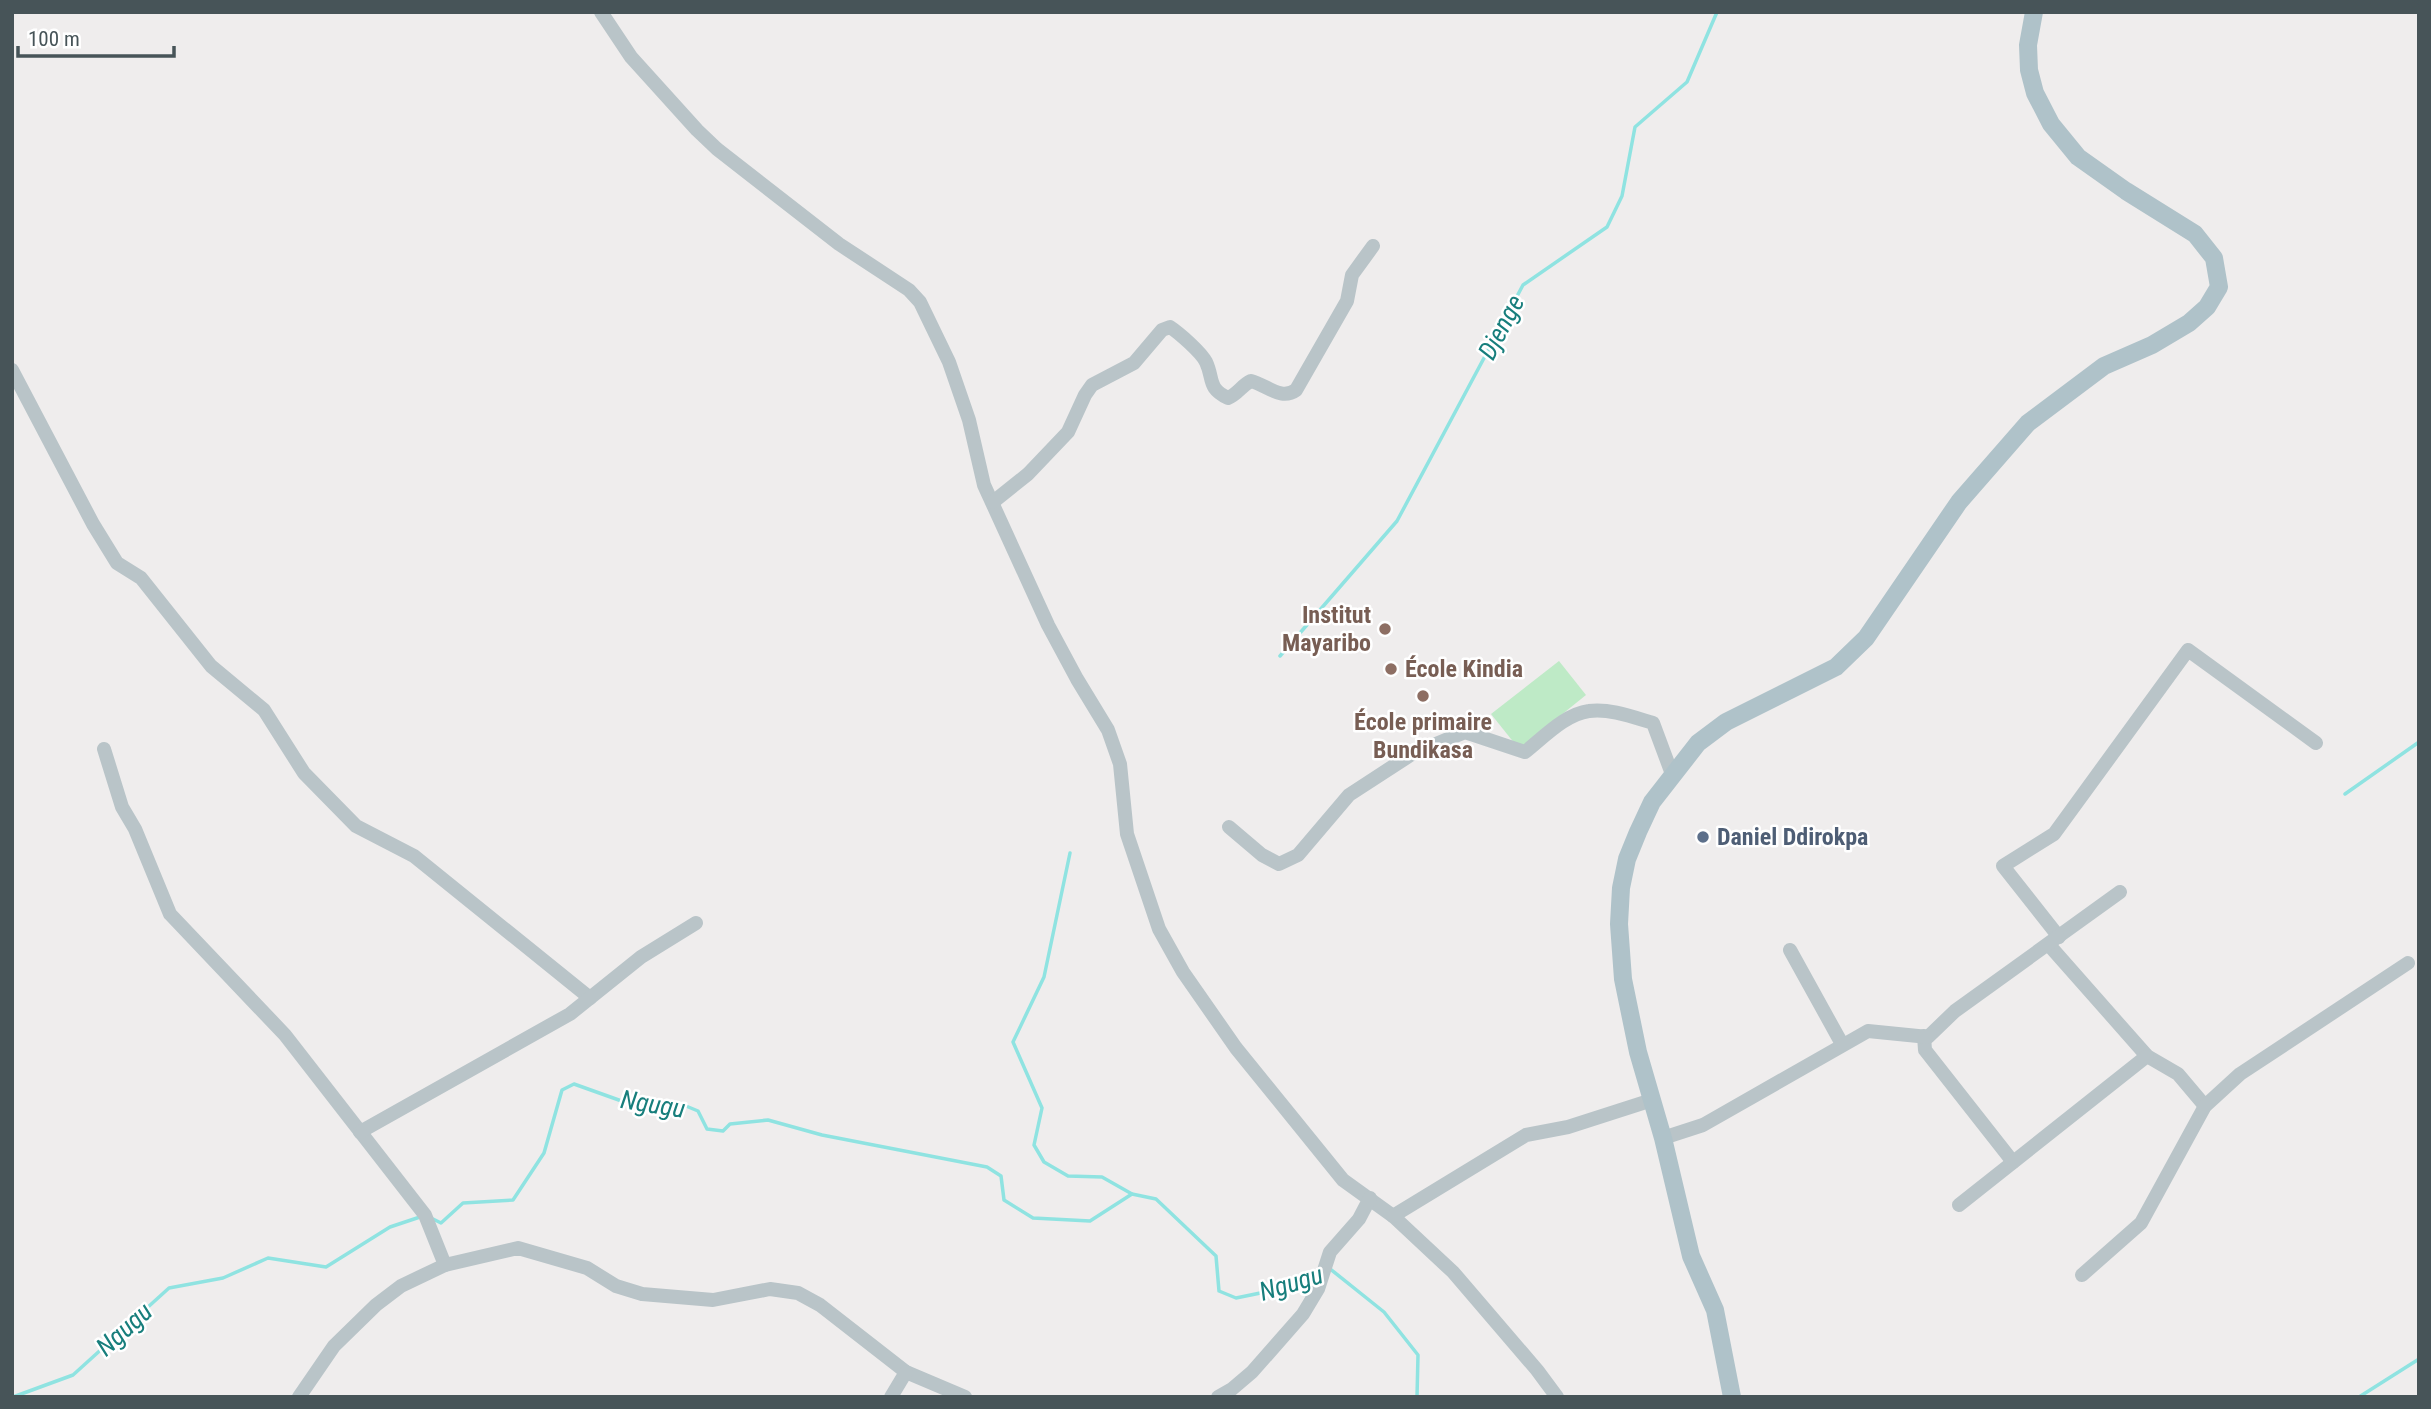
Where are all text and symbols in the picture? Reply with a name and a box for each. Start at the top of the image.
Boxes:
scale bar [18,14,173,58]
text: 100 m [28,27,80,51]
water label: Djenge [1472,290,1530,364]
place label: Institut Mayaribo [1282,601,1371,657]
marker: Institut Mayaribo [1377,621,1393,637]
place label: École Kindia [1405,655,1523,683]
marker: École Kindia [1383,661,1399,677]
marker: École primaire Bundikasa [1415,688,1431,704]
place label: École primaire Bundikasa [1354,708,1492,764]
place label: Daniel Ddirokpa [1717,823,1868,851]
marker: Daniel Ddirokpa [1695,829,1711,845]
water label: Ngugu [619,1084,687,1124]
water label: Ngugu [1256,1259,1326,1307]
water label: Ngugu [90,1296,158,1362]

